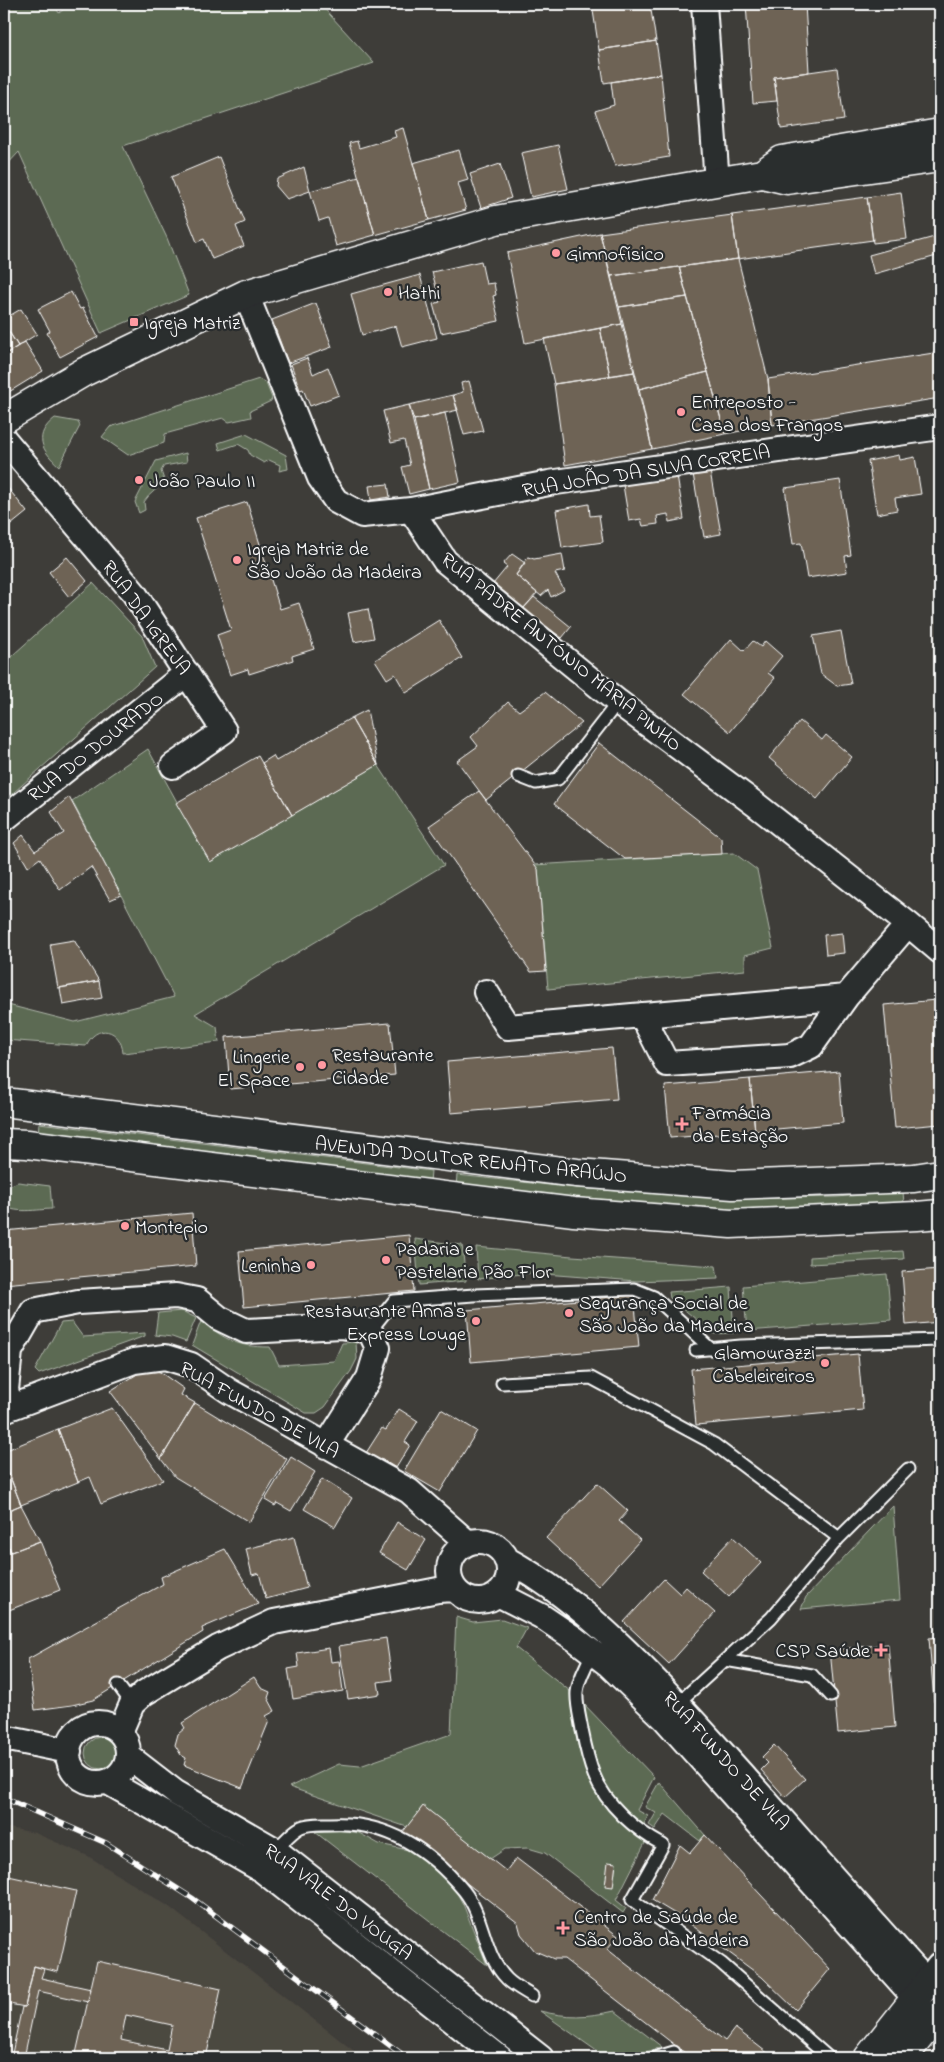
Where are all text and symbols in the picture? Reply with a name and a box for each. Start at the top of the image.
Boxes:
place label: Gimnofísico [566,241,664,270]
marker: Gimnofísico [550,247,562,259]
place label: Hathi [398,280,440,309]
marker: Hathi [382,286,394,298]
place label: Igreja Matriz [144,310,241,340]
marker: Igreja Matriz [128,316,140,328]
place label: Entreposto - Casa dos Frangos [691,389,843,442]
marker: Entreposto - Casa dos Frangos [675,406,687,418]
street label: RUA JOÃO DA SILVA CORREIA [520,439,772,506]
place label: João Paulo II [149,468,255,497]
marker: João Paulo II [133,474,145,486]
place label: Igreja Matriz de São João da Madeira [247,536,422,588]
street label: RUA PADRE ANTÓNIO MARIA PINHO [434,546,687,760]
marker: Igreja Matriz de São João da Madeira [231,554,243,566]
street label: RUA DA IGREJA [93,555,197,682]
street label: RUA DO DOURADO [22,686,171,810]
place label: Restaurante Cidade [332,1042,434,1094]
place label: Lingerie El Space [217,1044,290,1096]
marker: Restaurante Cidade [316,1059,328,1071]
marker: Lingerie El Space [294,1061,306,1073]
place label: Farmácia da Estação [691,1100,788,1152]
marker: Farmácia da Estação [676,1118,688,1130]
street label: AVENIDA DOUTOR RENATO ARAÚJO [313,1131,628,1192]
place label: Montepio [135,1214,208,1243]
marker: Montepio [119,1220,131,1232]
place label: Padaria e Pastelaria Pão Flor [396,1236,552,1288]
place label: Leninha [241,1253,301,1282]
marker: Padaria e Pastelaria Pão Flor [380,1254,392,1266]
marker: Leninha [305,1259,317,1271]
place label: Segurança Social de São João da Madeira [579,1290,754,1342]
place label: Restaurante Anna's Express Louge [304,1298,466,1351]
marker: Segurança Social de São João da Madeira [563,1307,575,1319]
marker: Restaurante Anna's Express Louge [470,1315,482,1327]
place label: Glamourazzi Cabeleireiros [712,1340,815,1392]
street label: RUA FUNDO DE VILA [174,1355,344,1467]
marker: Glamourazzi Cabeleireiros [819,1357,831,1369]
place label: CSP Saúde [776,1638,870,1667]
marker: CSP Saúde [874,1643,888,1657]
street label: RUA FUNDO DE VILA [655,1686,796,1838]
street label: RUA VALE DO VOUGA [257,1837,418,1969]
place label: Centro de Saúde de São João da Madeira [574,1904,749,1956]
marker: Centro de Saúde de São João da Madeira [556,1921,570,1935]

